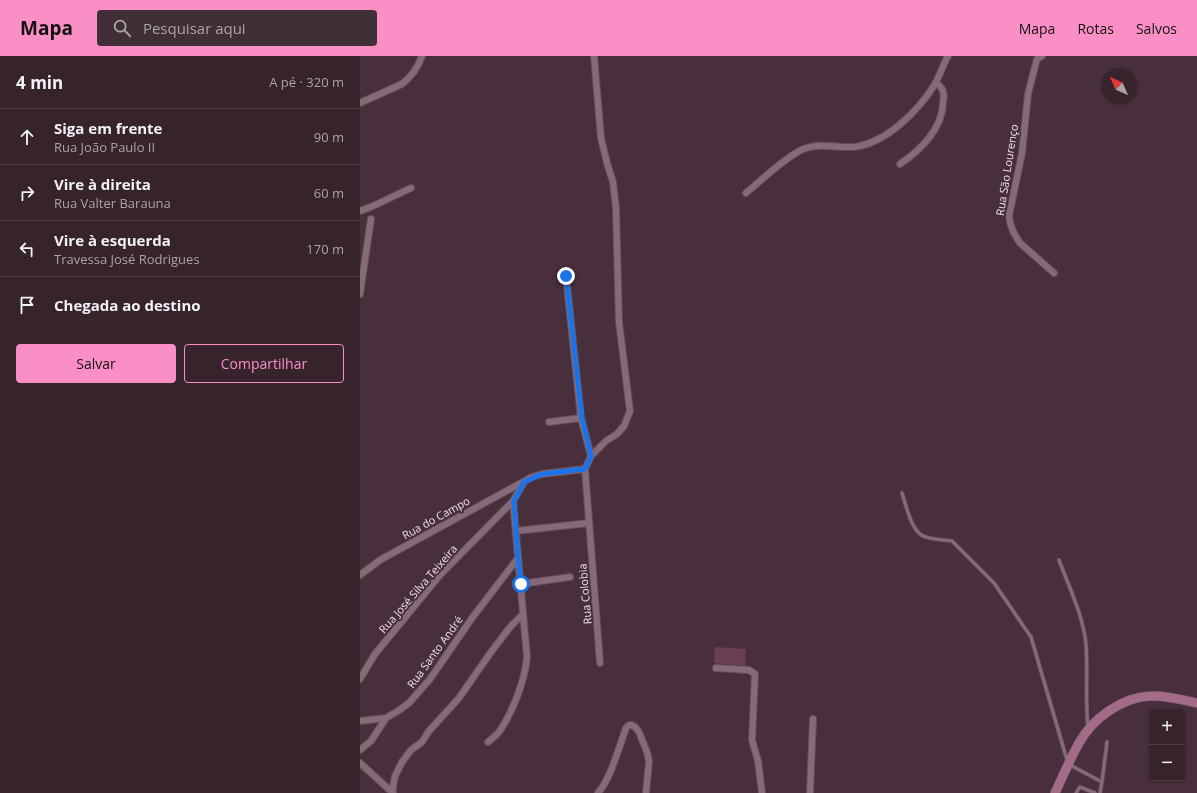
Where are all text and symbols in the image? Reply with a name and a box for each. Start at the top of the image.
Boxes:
search box [97,10,377,46]
text: Mapa [20,15,73,41]
icon: search [111,17,133,39]
text: Pesquisar aqui [143,18,246,38]
text: Mapa [1019,19,1055,38]
text: Rotas [1077,19,1114,38]
text: Salvos [1136,19,1177,38]
north arrow [1101,68,1137,104]
text: 4 min [16,71,63,94]
text: A pé · 320 m [269,73,344,91]
text: Siga em frente [54,118,162,138]
street label: Rua São Lourenço [992,123,1021,217]
icon: ahead [16,126,38,148]
text: 90 m [314,128,344,146]
text: Rua João Paulo II [54,138,155,156]
text: Vire à direita [54,174,151,194]
icon: right [16,182,38,204]
text: 60 m [314,184,344,202]
text: Rua Valter Barauna [54,194,171,212]
text: Vire à esquerda [54,230,171,250]
icon: left [16,238,38,260]
text: 170 m [306,240,344,258]
text: Travessa José Rodrigues [54,250,200,268]
route end [557,267,575,285]
icon: arrive [16,294,38,316]
text: Chegada ao destino [54,295,201,315]
button: Salvar [16,344,176,383]
button: Compartilhar [184,344,344,383]
street label: Rua do Campo [399,493,473,542]
street label: Rua José Silva Teixeira [375,541,460,636]
street label: Rua Colobia [574,563,595,625]
route start [512,575,530,593]
street label: Rua Santo André [403,613,466,691]
map controls [1149,709,1185,781]
button: + [1149,709,1185,745]
button: − [1149,745,1185,781]

